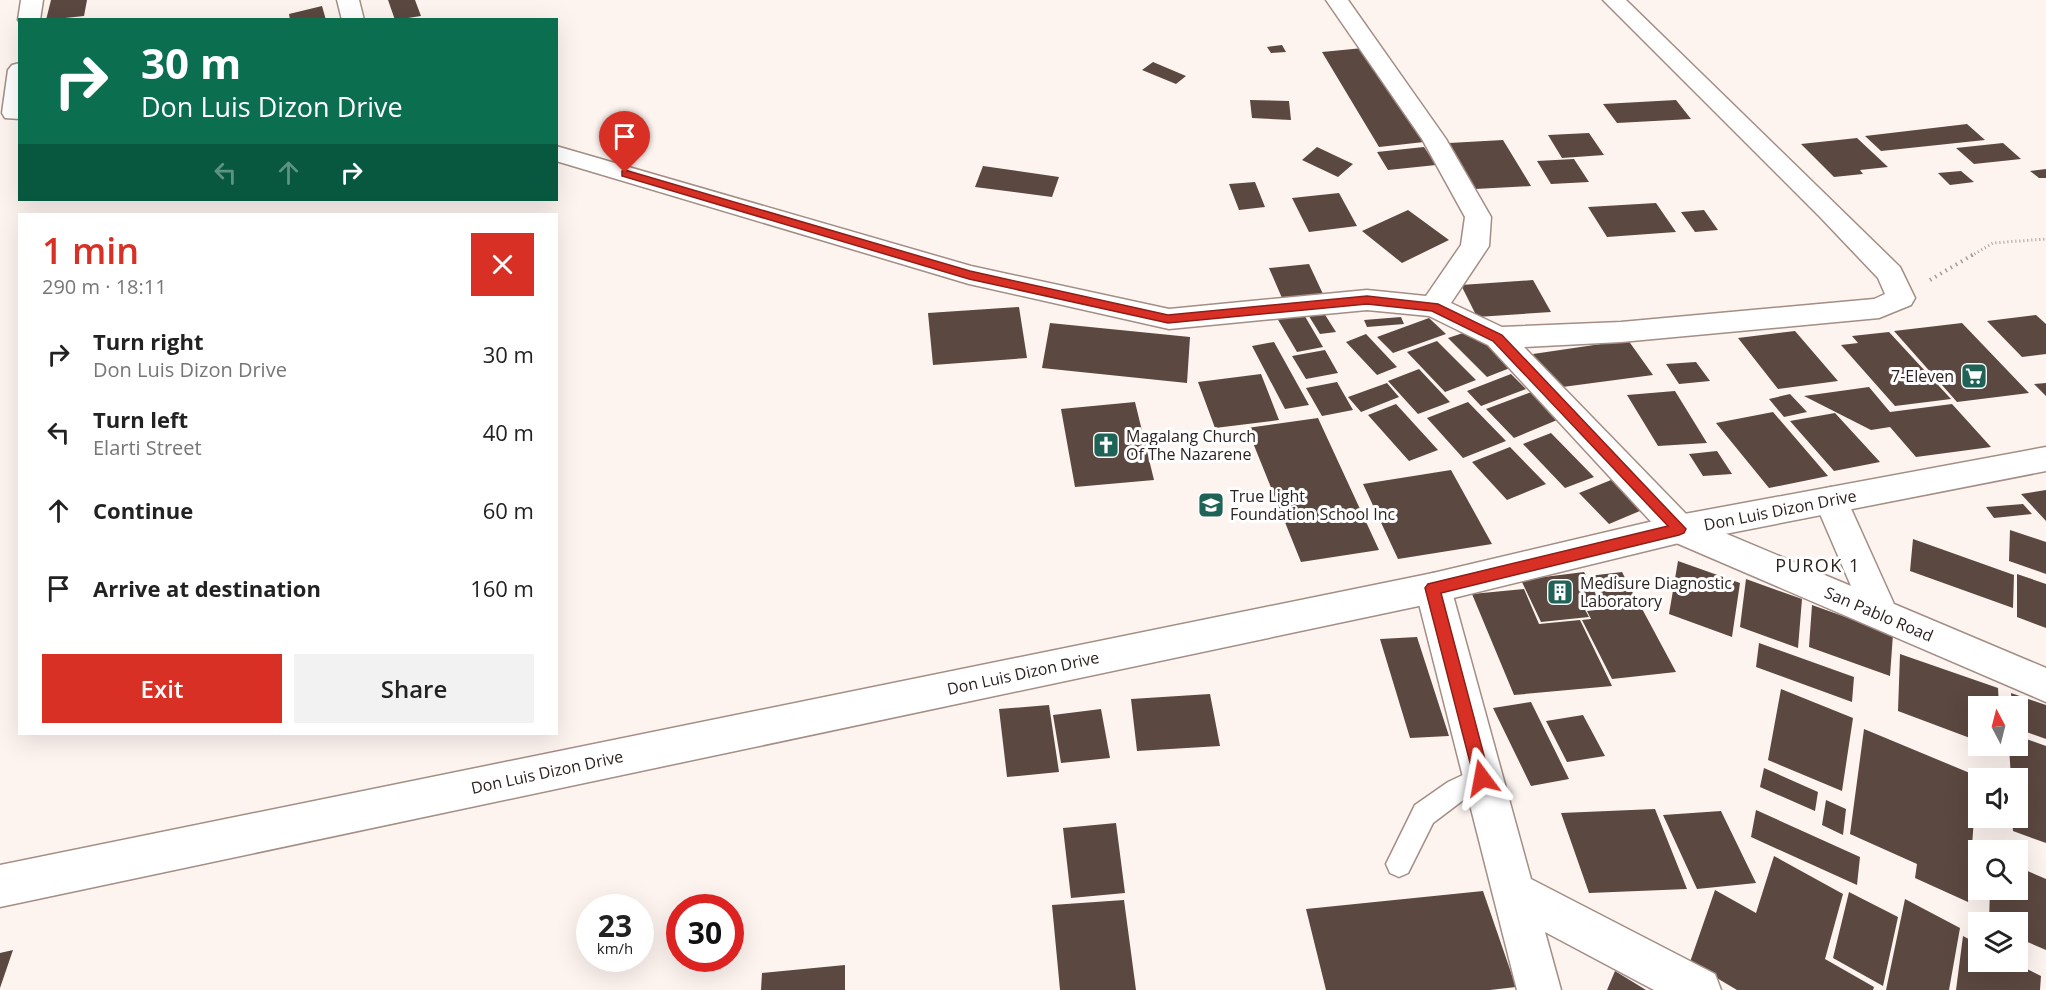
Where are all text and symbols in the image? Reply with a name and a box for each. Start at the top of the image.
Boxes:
text: 30 m [141,34,241,91]
icon: right [42,42,120,120]
text: Don Luis Dizon Drive [141,88,403,125]
pin [599,111,650,173]
icon: arrive [608,120,641,153]
icon: left [209,156,242,189]
icon: ahead [272,156,305,189]
icon: right [335,156,368,189]
text: 1 min [42,226,139,275]
button: close [471,233,534,296]
text: 290 m · 18:11 [42,273,167,300]
text: Turn right [93,326,204,356]
icon: right [42,338,75,371]
text: 30 m [483,339,534,369]
text: Don Luis Dizon Drive [93,356,287,383]
supermarket icon: 7-Eleven [1959,361,1989,391]
place label: 7-Eleven [1891,365,1954,387]
text: Turn left [93,404,188,434]
icon: left [42,416,75,449]
text: 40 m [483,417,534,447]
place label: Magalang Church Of The Nazarene [1126,425,1256,465]
church icon: Magalang Church Of The Nazarene [1091,430,1121,460]
text: Elarti Street [93,434,202,461]
street label: Don Luis Dizon Drive [1702,484,1858,536]
place label: True Light Foundation School Inc [1230,485,1396,525]
school or university icon: True Light Foundation School Inc [1196,490,1226,520]
icon: ahead [42,494,75,527]
text: Continue [93,495,193,525]
text: 60 m [483,495,534,525]
district label: PUROK 1 [1775,553,1861,577]
icon: arrive [42,572,75,605]
place label: Medisure Diagnostic Laboratory [1580,572,1732,612]
text: Arrive at destination [93,573,321,603]
text: 160 m [470,573,534,603]
building icon: Medisure Diagnostic Laboratory [1545,577,1575,607]
street label: San Pablo Road [1821,581,1937,647]
street label: Don Luis Dizon Drive [945,646,1101,700]
button: Exit [42,654,282,723]
button: Share [294,654,534,723]
north arrow [1968,696,2028,756]
map controls [1968,696,2028,972]
street label: Don Luis Dizon Drive [469,745,625,799]
position arrow [1450,746,1514,810]
button: sound [1968,768,2028,828]
button: search [1968,840,2028,900]
speed limit sign: 30 [666,894,744,972]
text: 23 [598,905,632,946]
button: layers [1968,912,2028,972]
text: km/h [597,938,633,958]

